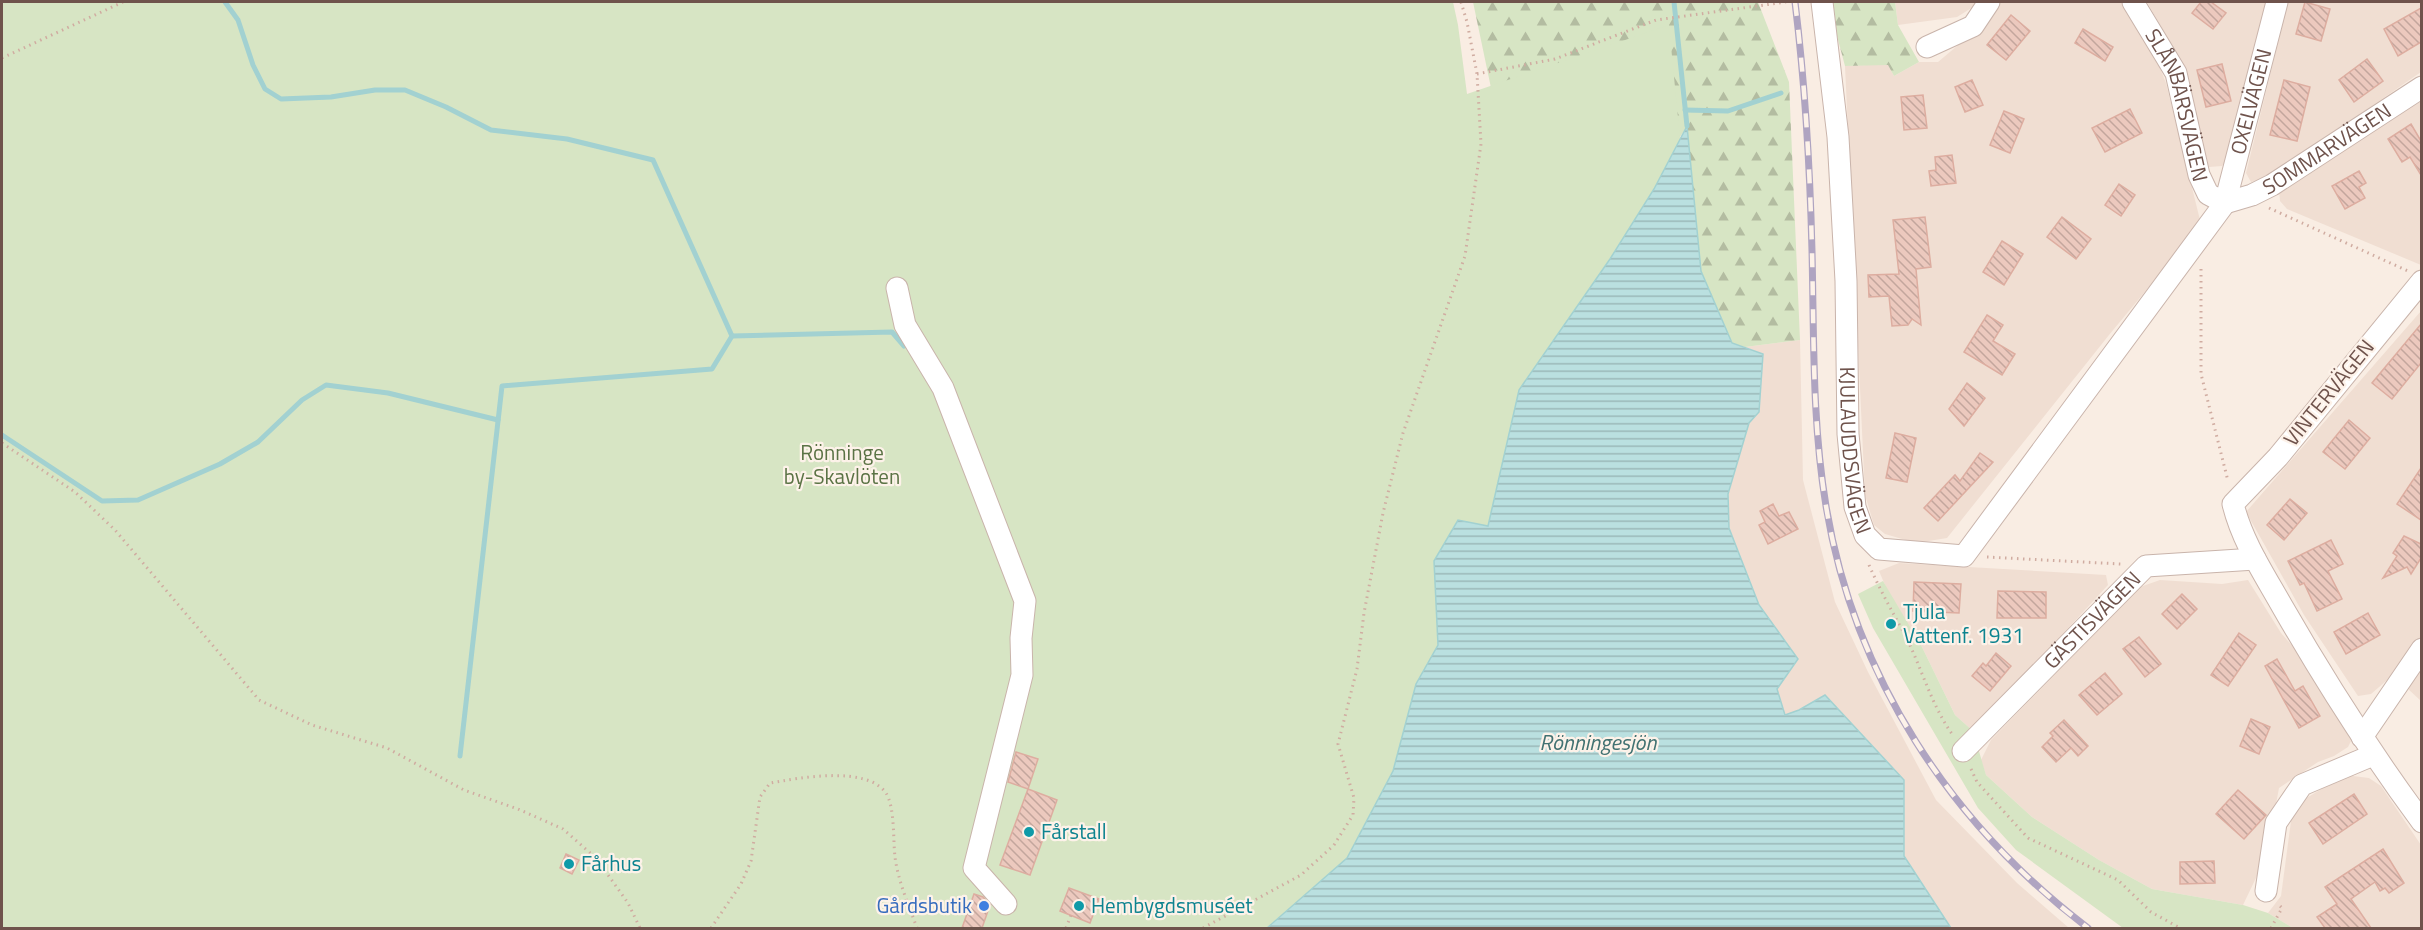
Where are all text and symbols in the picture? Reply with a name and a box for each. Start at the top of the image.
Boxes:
street label: SLÅNBÄRSVÄGEN [2138,22,2217,185]
street label: OXELVÄGEN [2221,45,2279,158]
street label: SOMMARVÄGEN [2257,94,2397,202]
street label: VINTERVÄGEN [2275,332,2381,453]
street label: KJULAUDDSVÄGEN [1832,366,1880,538]
park label: Rönninge by-Skavlöten [784,436,900,492]
street label: GÄSTISVÄGEN [2036,563,2148,676]
place label: Tjula Vattenf. 1931 [1903,595,2024,651]
marker: Tjula Vattenf. 1931 [1884,617,1898,631]
water label: Rönningesjön [1540,725,1657,759]
place label: Fårstall [1041,815,1107,847]
marker: Fårstall [1022,825,1036,839]
place label: Fårhus [581,847,641,879]
marker: Fårhus [562,857,576,871]
place label: Gårdsbutik [876,889,972,921]
place label: Hembygdsmuséet [1091,889,1253,921]
marker: Gårdsbutik [977,899,991,913]
marker: Hembygdsmuséet [1072,899,1086,913]

